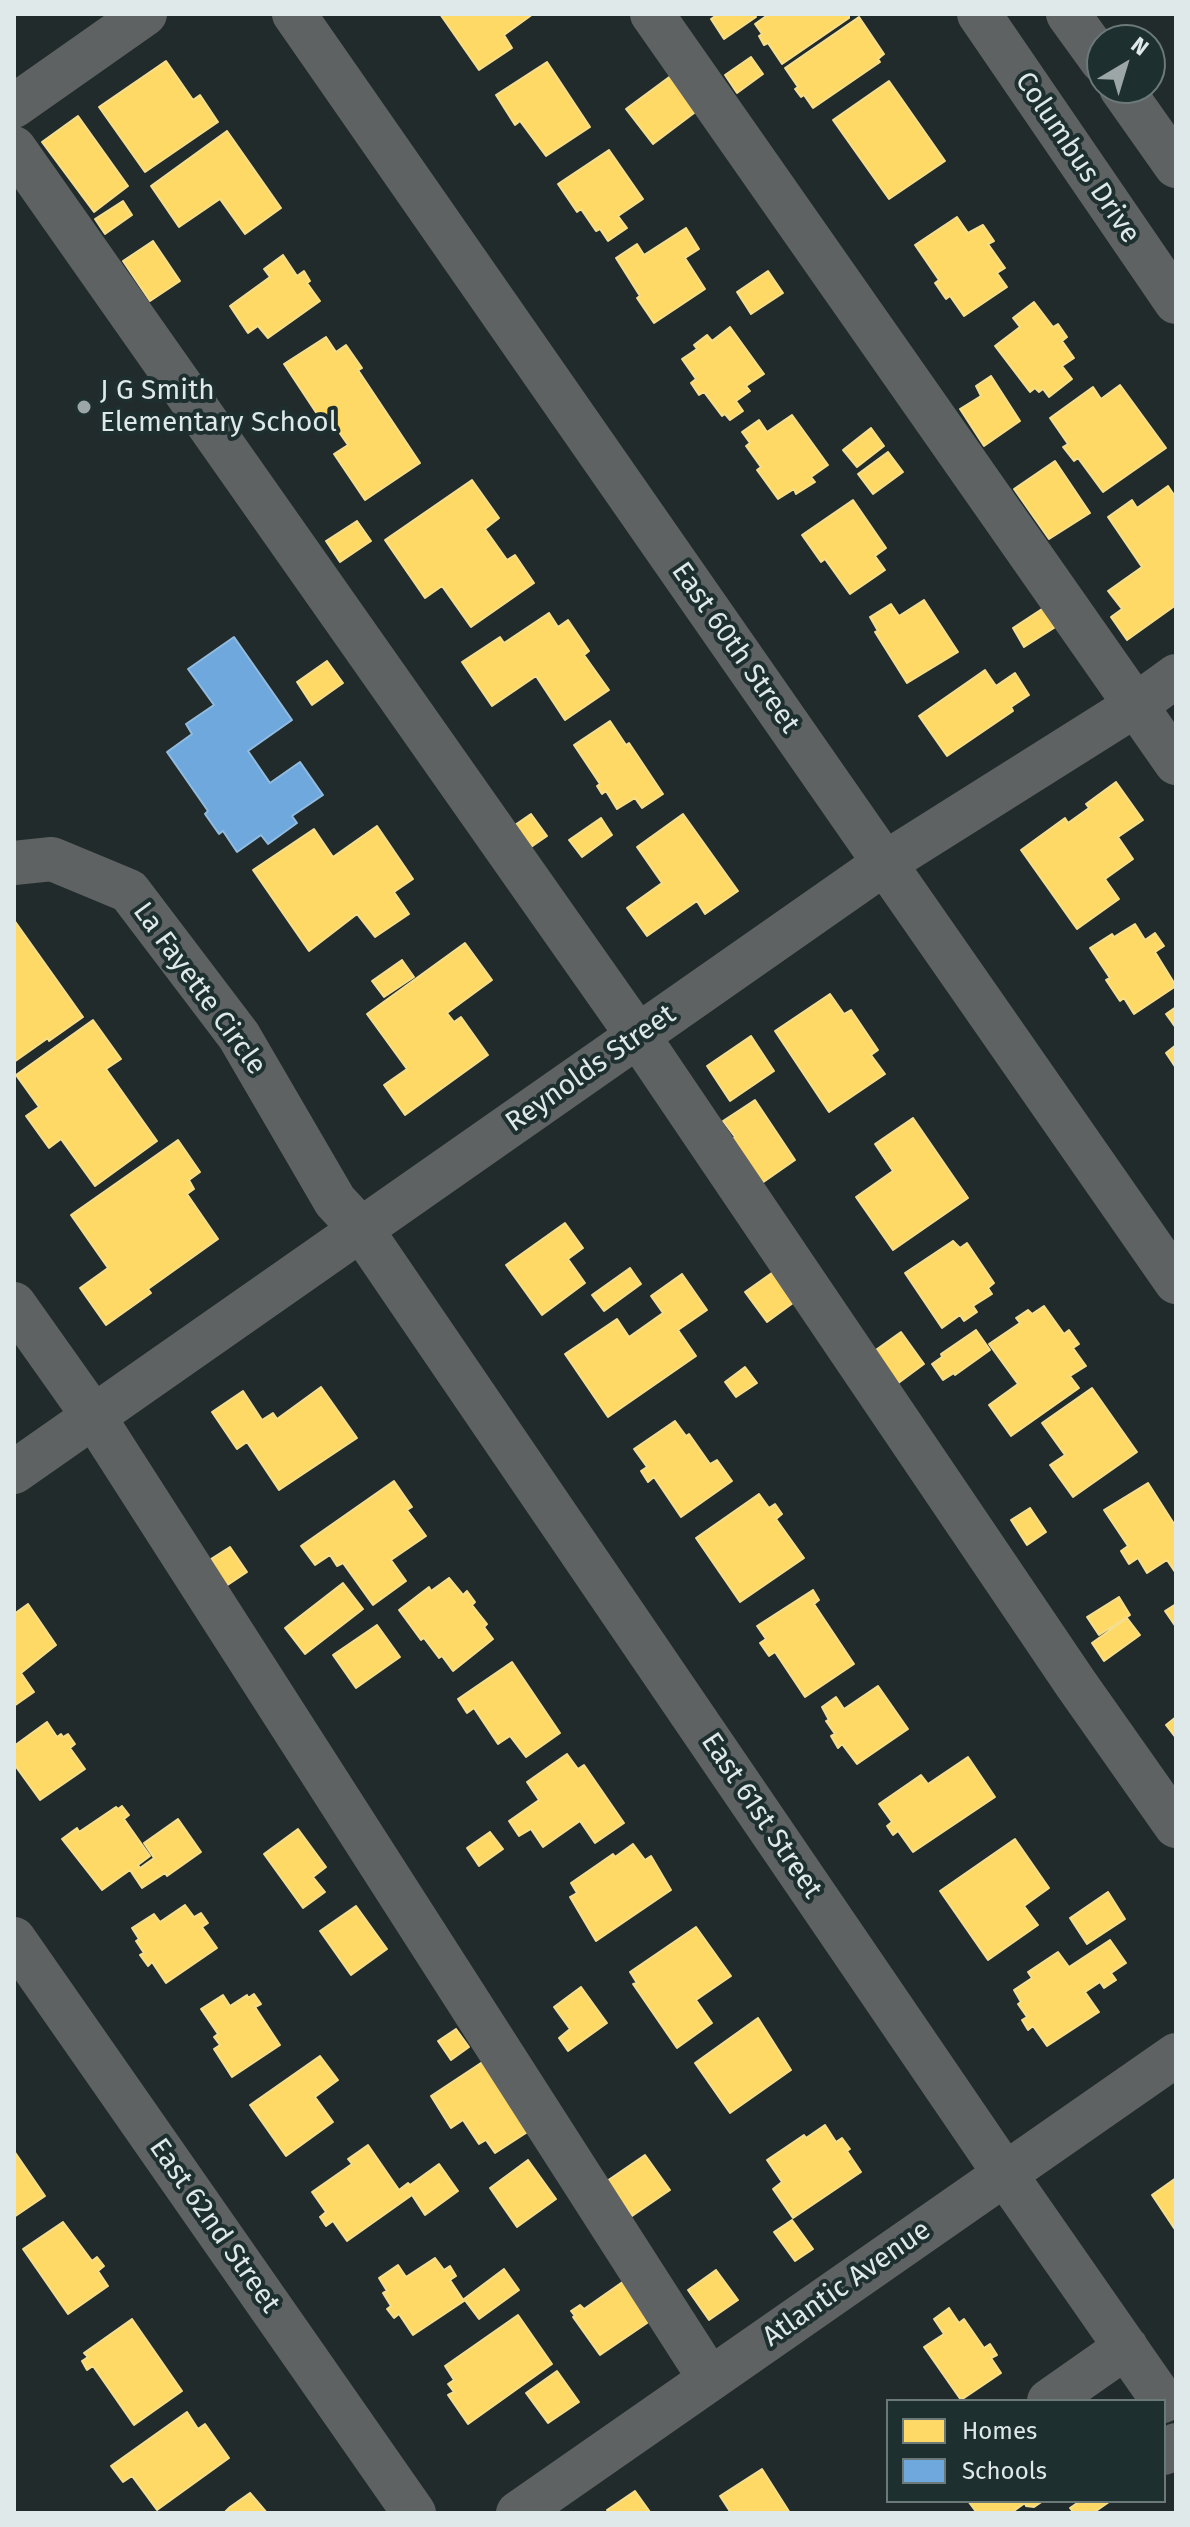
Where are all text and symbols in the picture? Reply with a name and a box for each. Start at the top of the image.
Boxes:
north arrow [1086,24,1166,104]
text: N [1126,31,1154,61]
street label: Columbus Drive [1007,66,1147,250]
place label: J G Smith Elementary School [100,374,337,440]
marker: J G Smith Elementary School [75,398,93,416]
street label: East 60th Street [664,556,806,740]
street label: La Fayette Circle [125,896,273,1082]
street label: Reynolds Street [500,998,682,1140]
street label: East 61st Street [693,1727,829,1905]
street label: East 62nd Street [141,2132,287,2320]
street label: Atlantic Avenue [757,2214,937,2354]
legend [886,2399,1166,2503]
text: Homes [962,2417,1037,2445]
text: Schools [962,2457,1047,2485]

